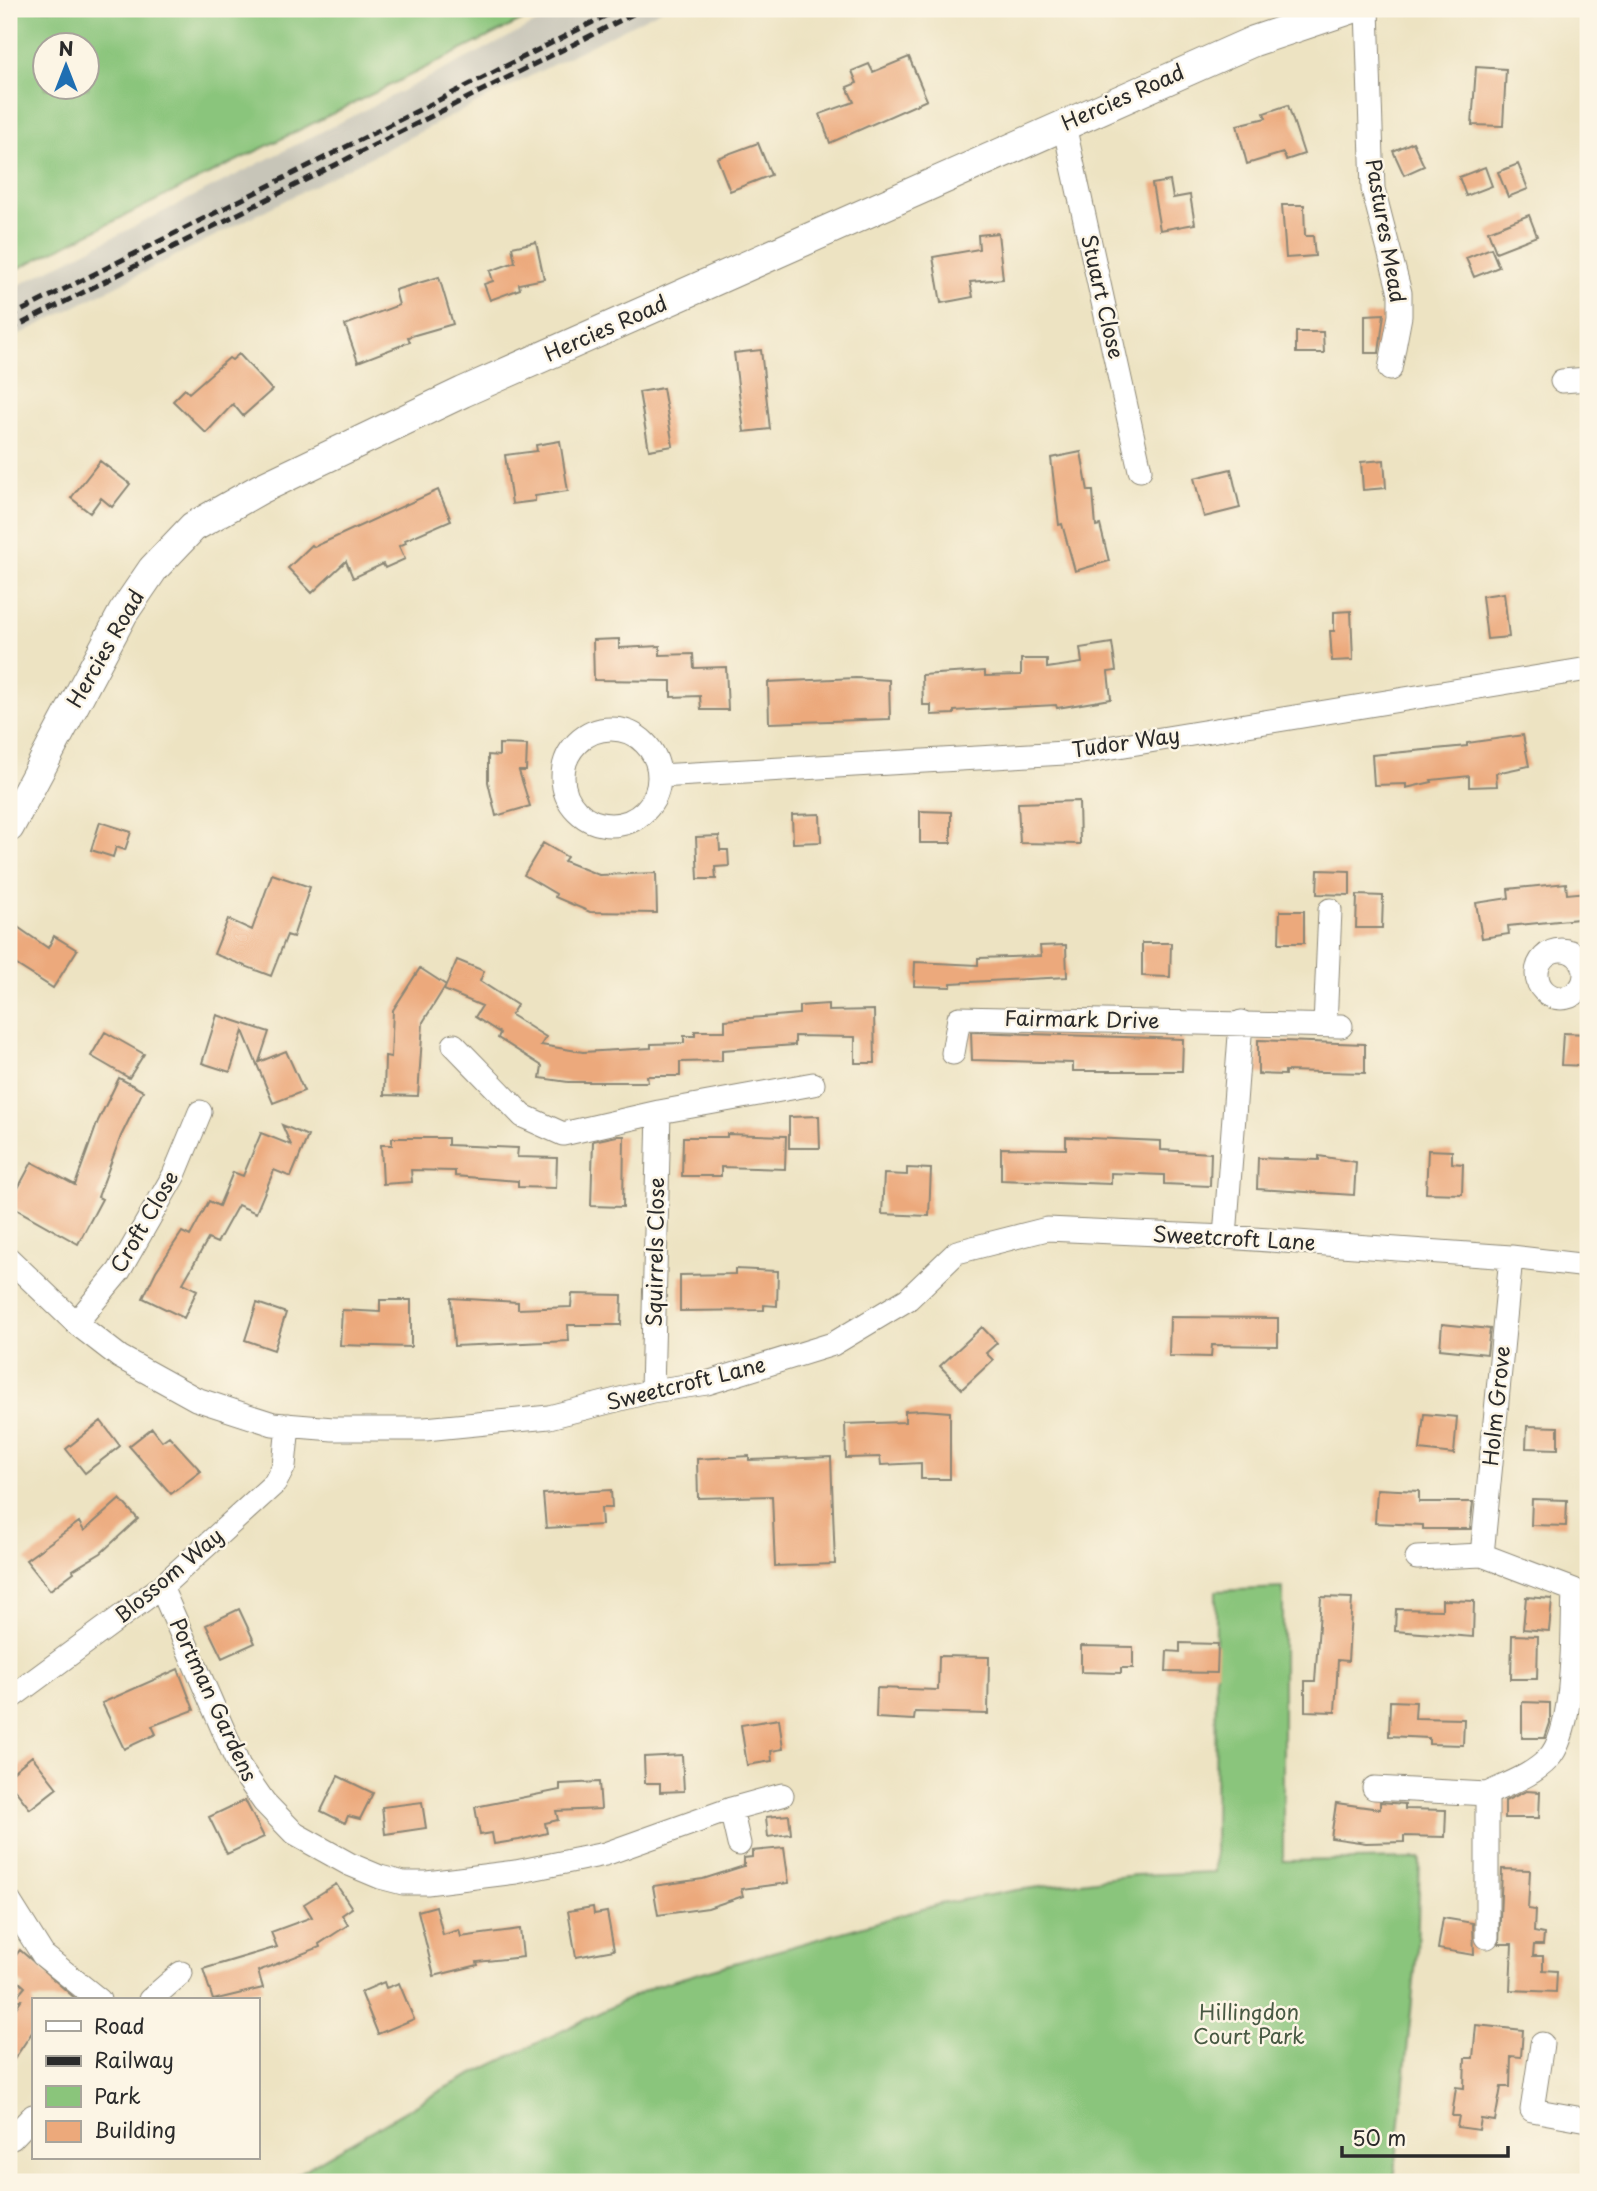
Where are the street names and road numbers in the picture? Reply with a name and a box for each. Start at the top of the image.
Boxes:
street label: Hercies Road [1056,55,1189,138]
street label: Pastures Mead [1359,156,1415,305]
street label: Stuart Close [1074,231,1134,362]
street label: Hercies Road [539,286,672,369]
street label: Hercies Road [58,583,151,713]
street label: Tudor Way [1070,718,1182,764]
street label: Fairmark Drive [1004,1001,1160,1035]
street label: Croft Close [101,1164,185,1278]
street label: Squirrels Close [637,1177,671,1327]
street label: Sweetcroft Lane [1152,1217,1316,1257]
street label: Holm Grove [1473,1344,1517,1467]
street label: Sweetcroft Lane [603,1347,769,1417]
street label: Blossom Way [106,1519,229,1630]
street label: Portman Gardens [163,1612,267,1786]

